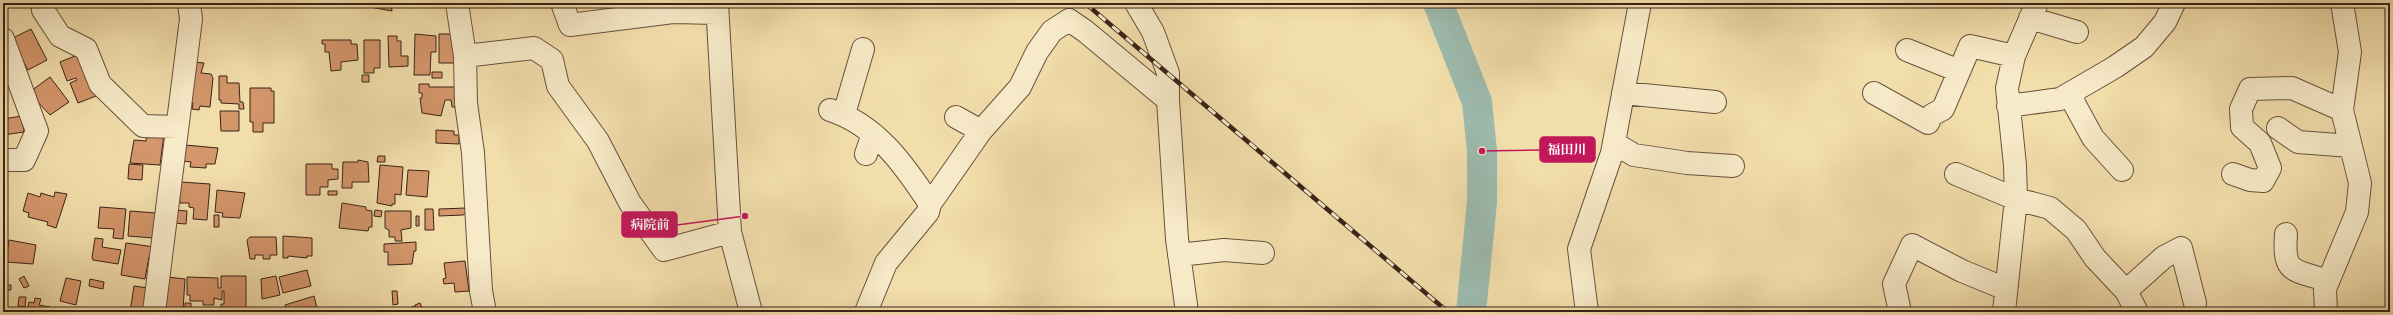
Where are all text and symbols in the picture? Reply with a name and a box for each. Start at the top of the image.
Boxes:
callout: 福田川 [1540,137,1595,162]
text: 福田川 [1547,142,1587,157]
callout: 病院前 [622,212,677,237]
text: 病院前 [630,217,670,232]

